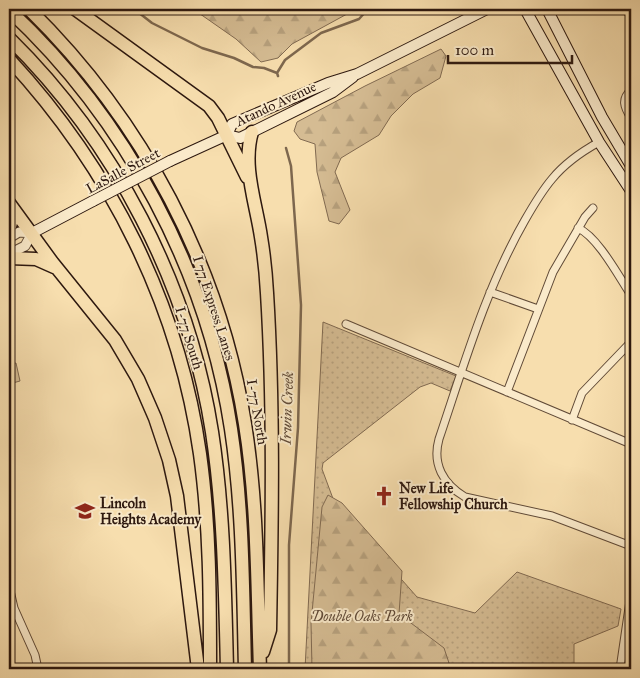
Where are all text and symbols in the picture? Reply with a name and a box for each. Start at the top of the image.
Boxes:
scale bar [448,32,571,64]
text: 100 m [455,41,495,59]
street label: Atando Avenue [232,78,319,131]
street label: LaSalle Street [83,144,163,198]
street label: I 77 Express Lanes [189,253,239,363]
street label: I-77 South [171,304,207,372]
water label: Irwin Creek [277,371,297,446]
street label: I-77 North [243,378,271,446]
place label: New Life Fellowship Church [399,480,508,514]
church icon: New Life Fellowship Church [373,485,395,507]
place label: Lincoln Heights Academy [100,495,202,529]
school or university icon: Lincoln Heights Academy [74,500,96,522]
park label: Double Oaks Park [311,608,414,625]

